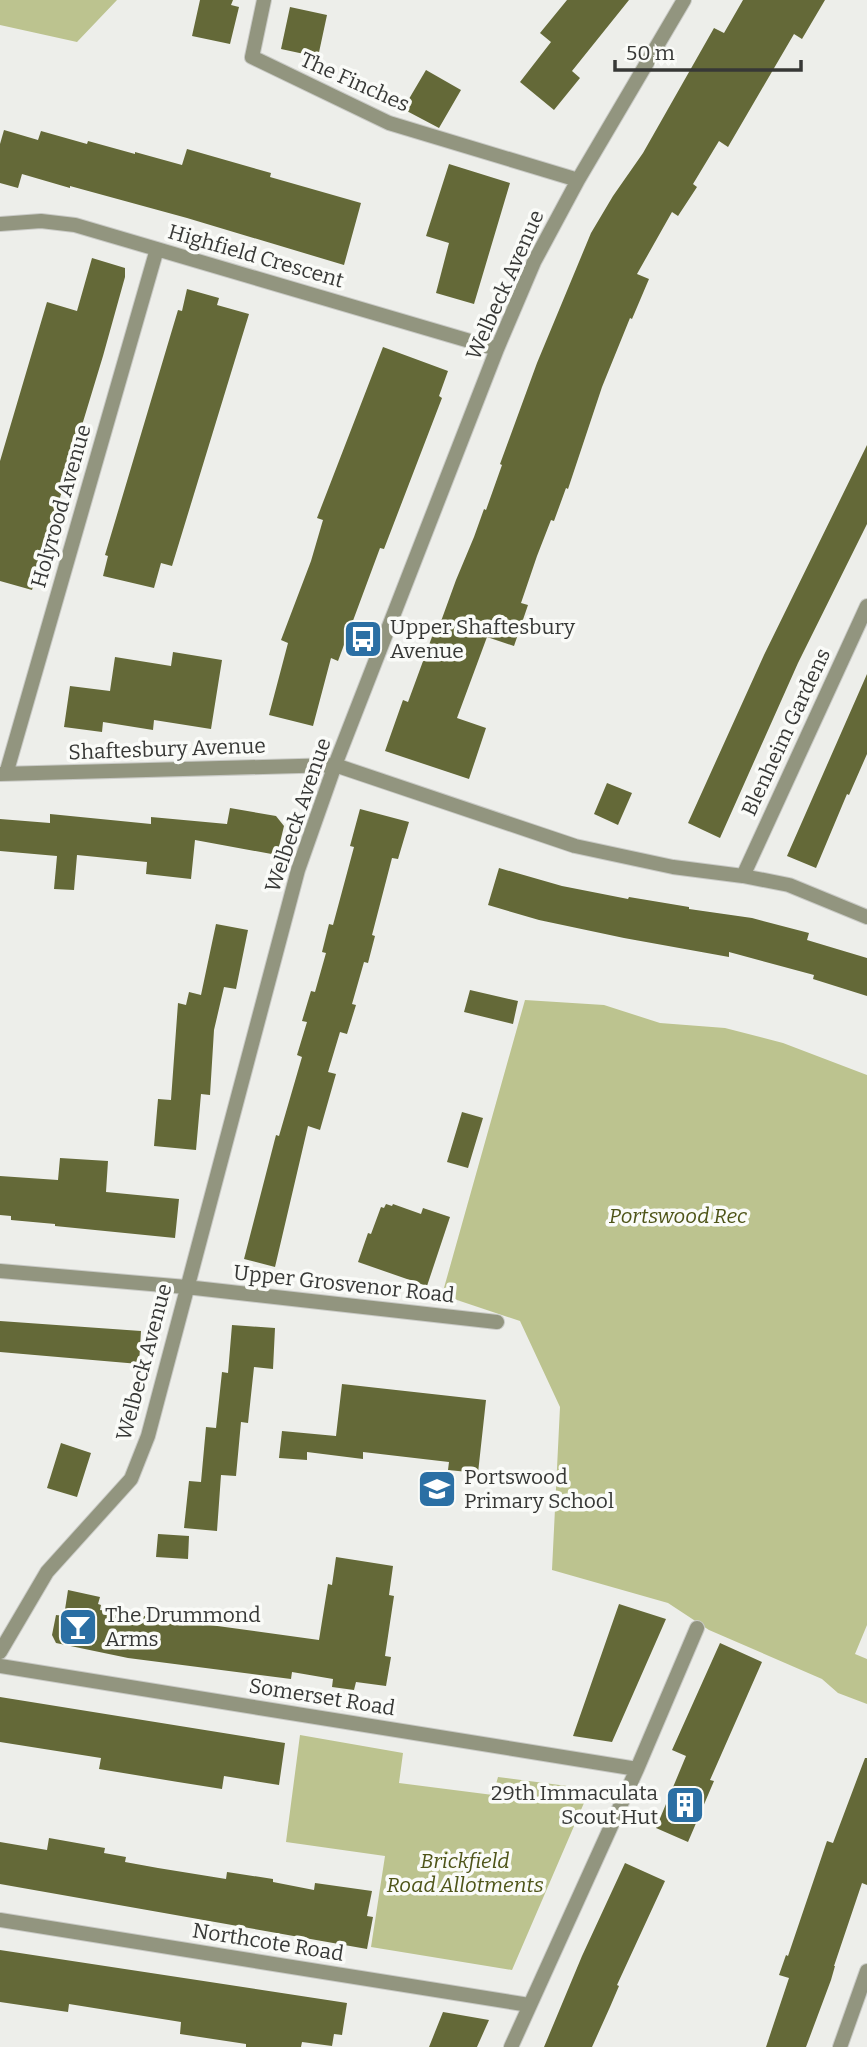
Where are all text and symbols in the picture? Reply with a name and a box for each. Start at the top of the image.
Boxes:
scale bar [615,28,800,72]
text: 50 m [626,40,675,66]
street label: The Finches [296,46,414,118]
street label: Welbeck Avenue [460,206,550,364]
street label: Highfield Crescent [165,218,347,294]
street label: Holyrood Avenue [25,421,97,591]
place label: Upper Shaftesbury Avenue [390,614,576,664]
bus stop icon: Upper Shaftesbury Avenue [342,618,384,660]
street label: Blenheim Gardens [736,644,836,820]
street label: Shaftesbury Avenue [68,733,266,765]
street label: Welbeck Avenue [259,734,337,896]
park label: Portswood Rec [609,1203,747,1229]
street label: Upper Grosvenor Road [232,1259,456,1309]
street label: Welbeck Avenue [111,1281,177,1443]
place label: Portswood Primary School [464,1464,614,1514]
school or university icon: Portswood Primary School [416,1468,458,1510]
place label: The Drummond Arms [105,1602,261,1652]
bar icon: The Drummond Arms [57,1606,99,1648]
street label: Somerset Road [247,1673,397,1721]
place label: 29th Immaculata Scout Hut [491,1780,658,1830]
building icon: 29th Immaculata Scout Hut [664,1784,706,1826]
park label: Brickfield Road Allotments [386,1848,544,1898]
street label: Northcote Road [190,1917,346,1967]

